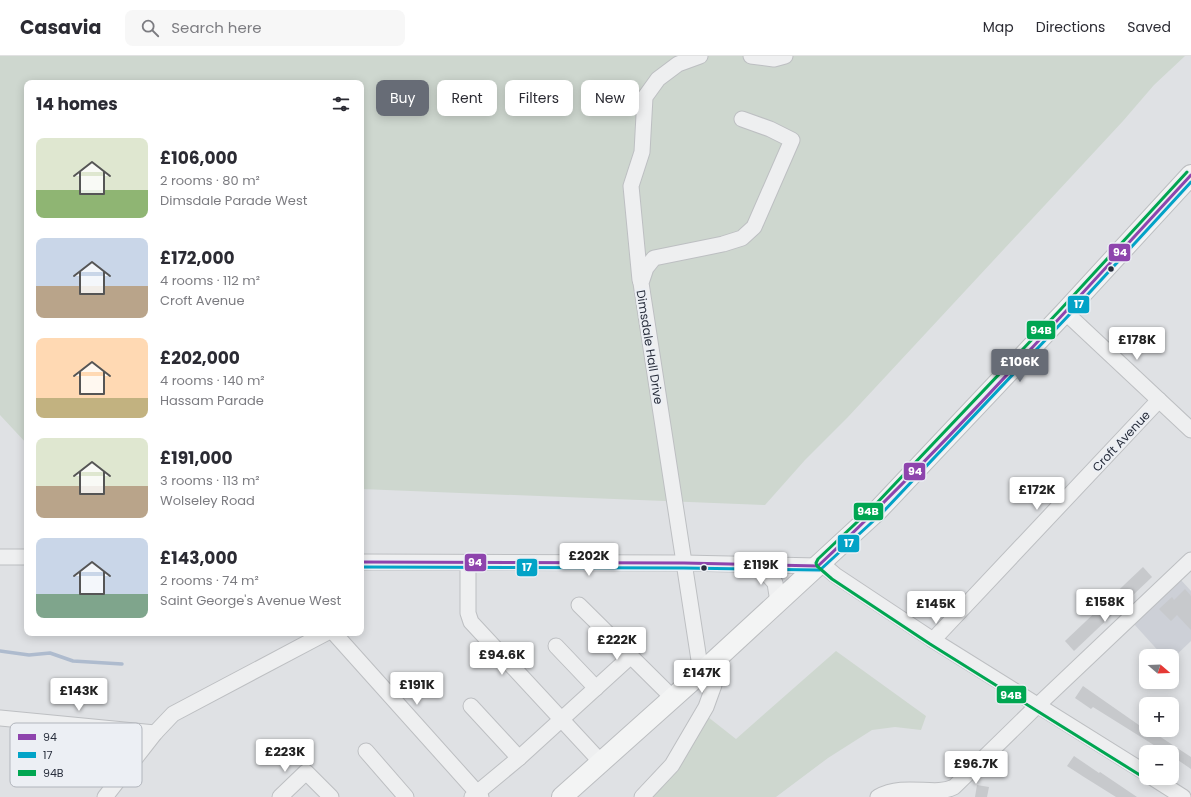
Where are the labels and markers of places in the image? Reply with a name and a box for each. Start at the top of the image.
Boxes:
unlabelled marker [1106,264,1116,274]
pin: £178K [1109,327,1165,361]
pin: £106K [992,349,1048,383]
pin: £172K [1009,477,1065,511]
pin: £202K [561,543,617,577]
pin: £119K [733,552,789,586]
unlabelled marker [699,563,709,573]
pin: £158K [1077,589,1133,623]
pin: £145K [908,591,964,625]
pin: £222K [589,627,645,661]
pin: £94.6K [469,642,535,676]
pin: £147K [674,660,730,694]
pin: £191K [389,672,445,706]
pin: £143K [51,678,107,712]
pin: £223K [257,739,313,773]
pin: £96.7K [943,751,1009,785]

